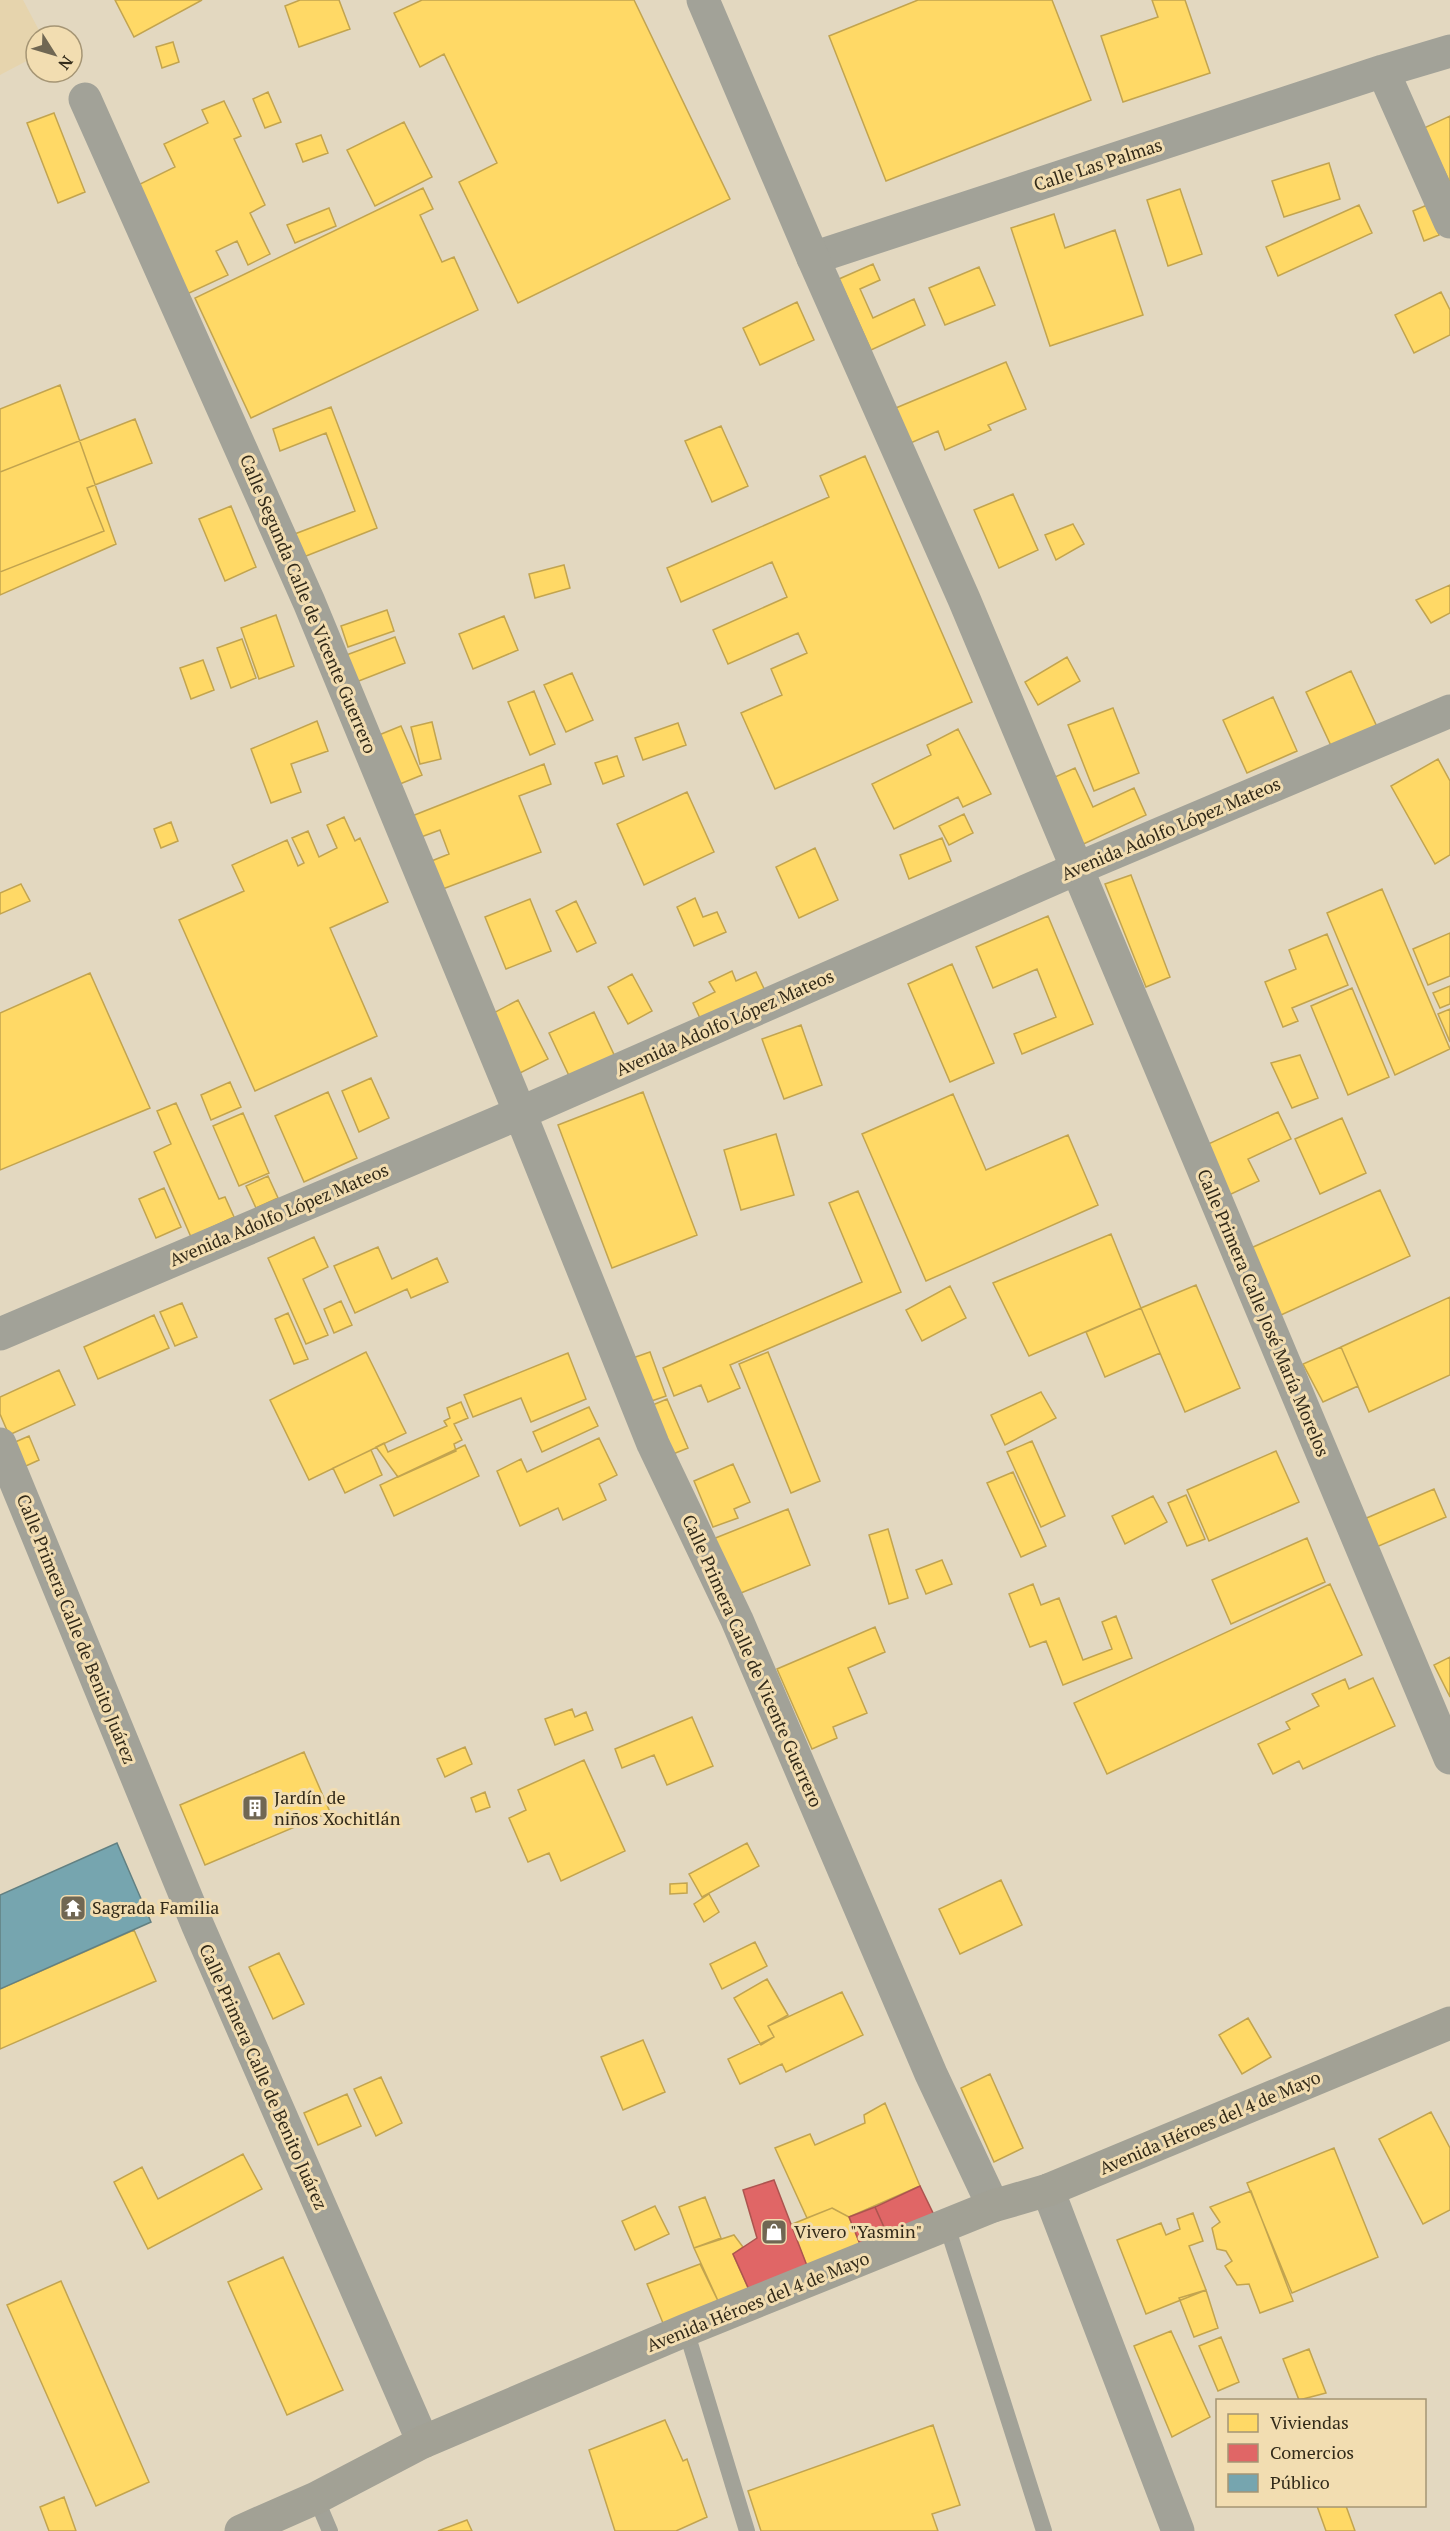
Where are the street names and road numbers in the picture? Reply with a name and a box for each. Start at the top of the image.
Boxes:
street label: Calle Las Palmas [1030,132,1165,196]
street label: Calle Segunda Calle de Vicente Guerrero [235,450,383,757]
street label: Avenida Adolfo López Mateos [1057,771,1284,885]
street label: Avenida Adolfo López Mateos [612,963,837,1081]
street label: Avenida Adolfo López Mateos [165,1157,392,1271]
street label: Calle Primera Calle José María Morelos [1192,1165,1336,1460]
street label: Calle Primera Calle de Benito Juárez [12,1490,142,1767]
street label: Calle Primera Calle de Vicente Guerrero [677,1510,829,1811]
street label: Calle Primera Calle de Benito Juárez [194,1940,334,2213]
street label: Avenida Héroes del 4 de Mayo [1095,2064,1324,2180]
street label: Avenida Héroes del 4 de Mayo [643,2245,873,2357]

